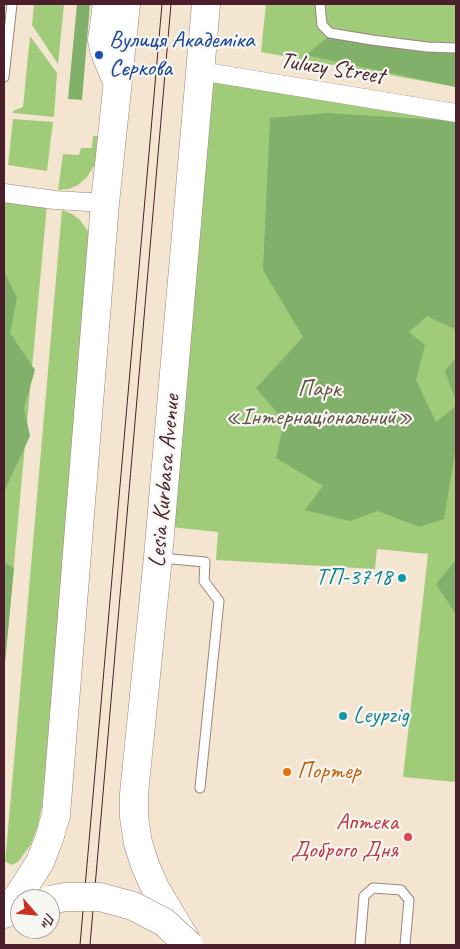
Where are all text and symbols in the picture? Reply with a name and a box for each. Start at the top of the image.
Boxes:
place label: Вулиця Академіка Сєркова [109,27,255,83]
street label: Tuluzy Street [278,47,386,91]
marker: Вулиця Академіка Сєркова [93,49,105,61]
park label: Парк «Інтернаціональний» [225,376,413,432]
street label: Lesia Kurbasa Avenue [143,393,187,569]
place label: ТП-3718 [316,564,392,592]
marker: ТП-3718 [396,572,408,584]
place label: Leypzig [353,702,409,730]
marker: Leypzig [337,710,349,722]
place label: Портер [297,758,361,786]
marker: Портер [281,766,293,778]
place label: Аптека Доброго Дня [291,809,398,865]
marker: Аптека Доброго Дня [402,831,414,843]
north arrow [10,889,60,939]
text: Пн [37,910,59,931]

